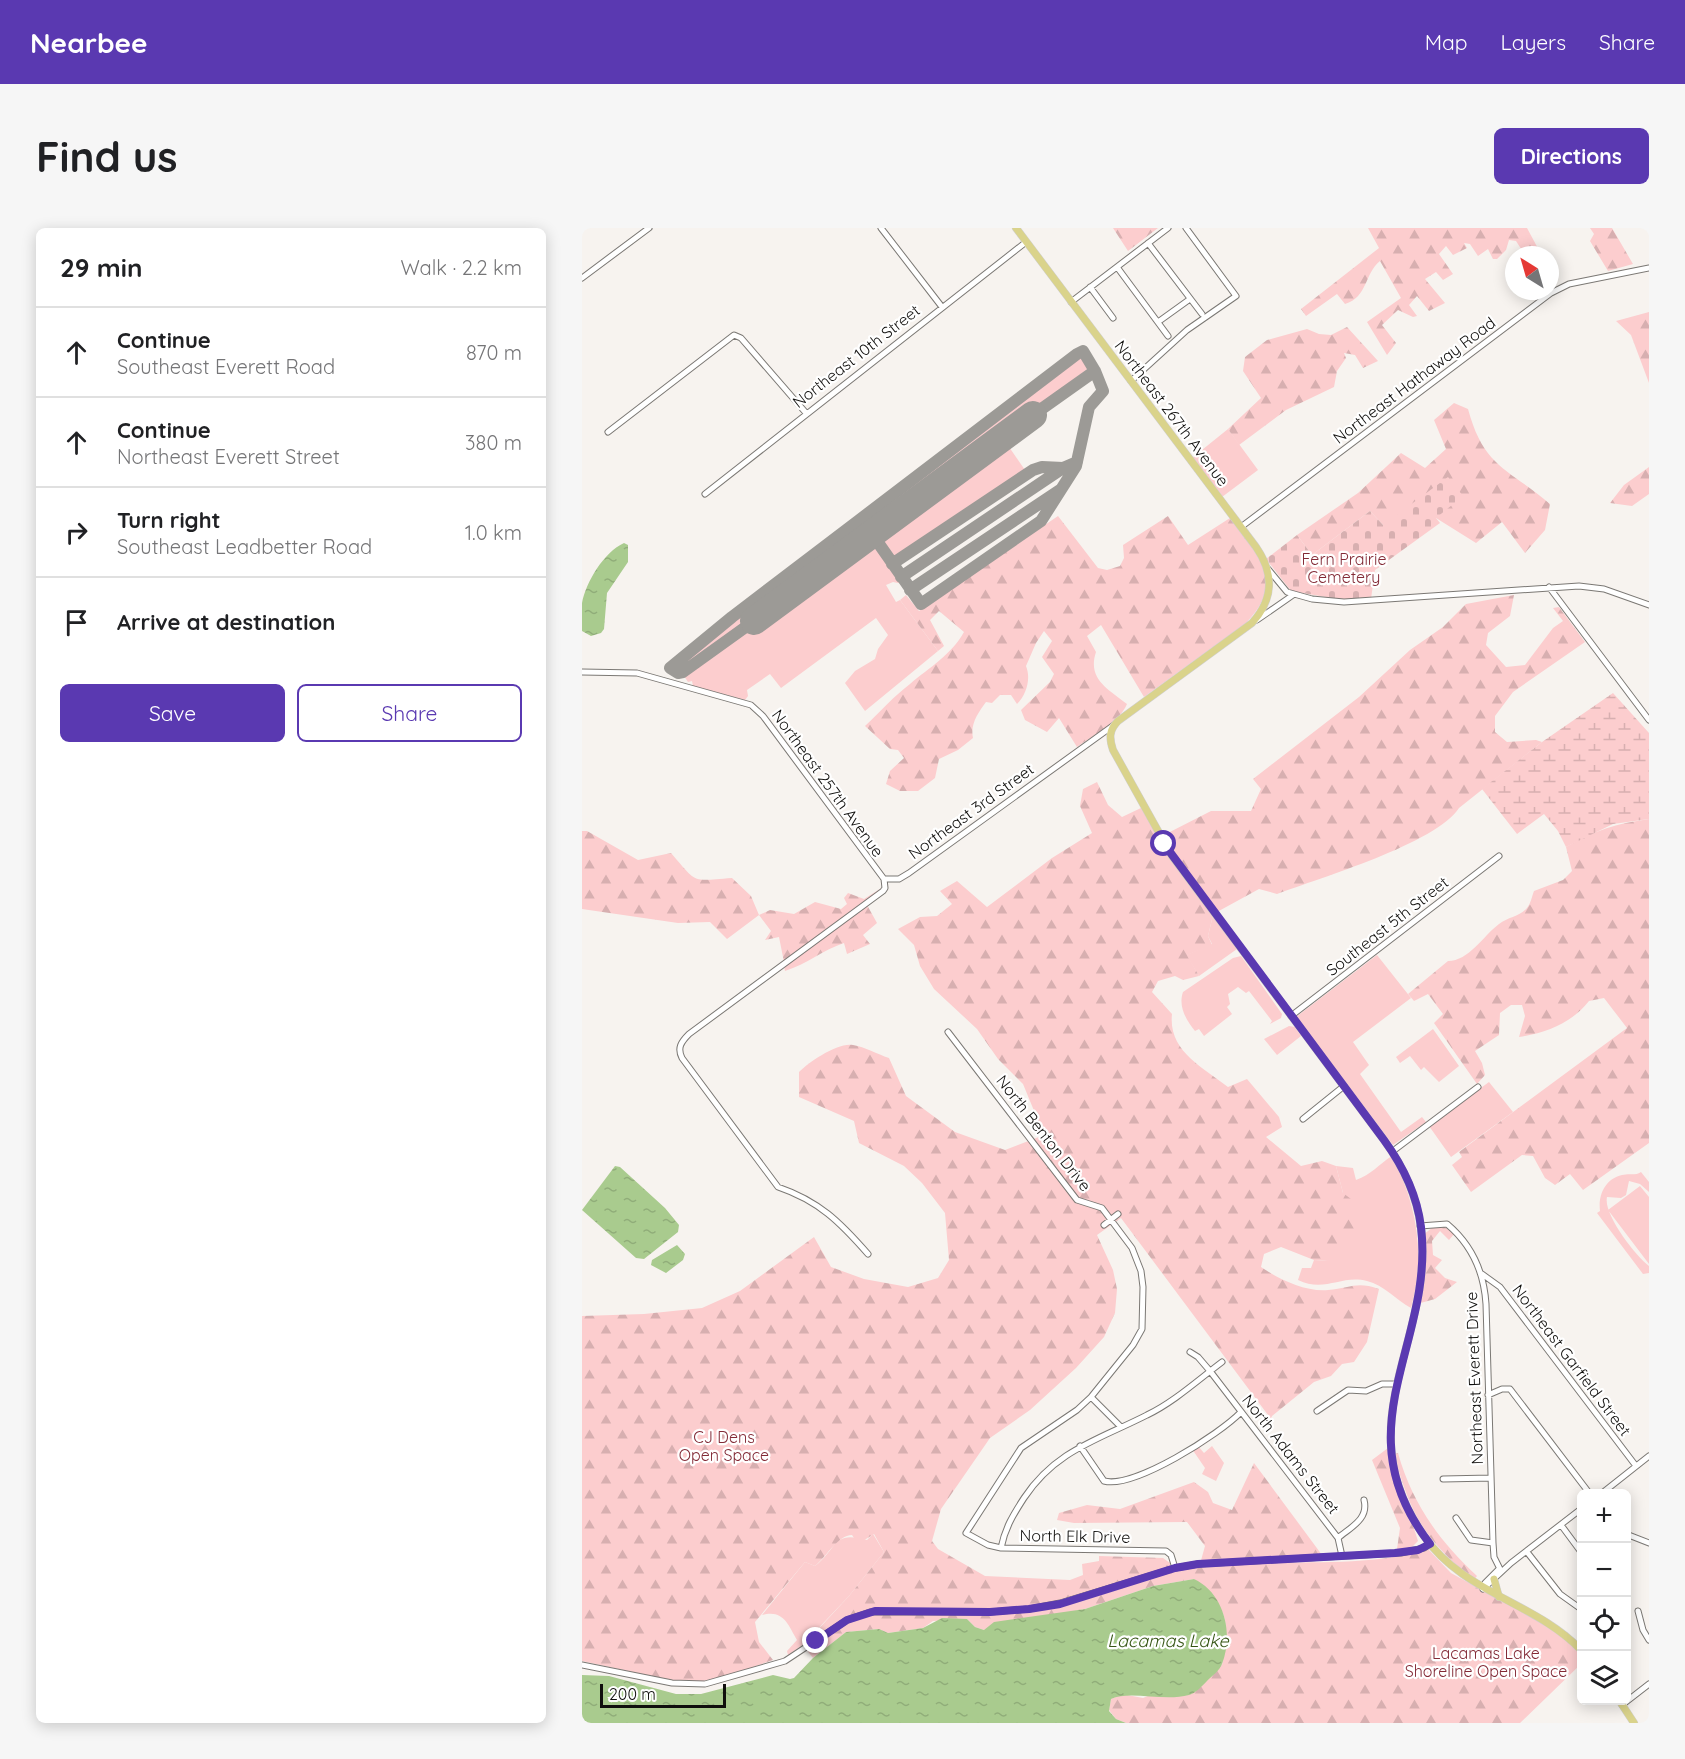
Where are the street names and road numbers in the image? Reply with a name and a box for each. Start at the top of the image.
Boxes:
street label: Northeast 10th Street [788,300,924,412]
street label: Northeast Hathaway Road [1329,312,1499,448]
street label: Northeast 267th Avenue [1111,336,1233,490]
street label: Northeast 257th Avenue [768,705,888,861]
street label: Northeast 3rd Street [904,759,1038,863]
street label: Southeast 5th Street [1322,872,1452,980]
street label: North Benton Drive [992,1071,1096,1195]
street label: Northeast Garfield Street [1508,1280,1636,1440]
street label: Northeast Everett Drive [1461,1291,1487,1465]
street label: North Adams Street [1238,1390,1344,1518]
street label: North Elk Drive [1020,1525,1130,1547]

